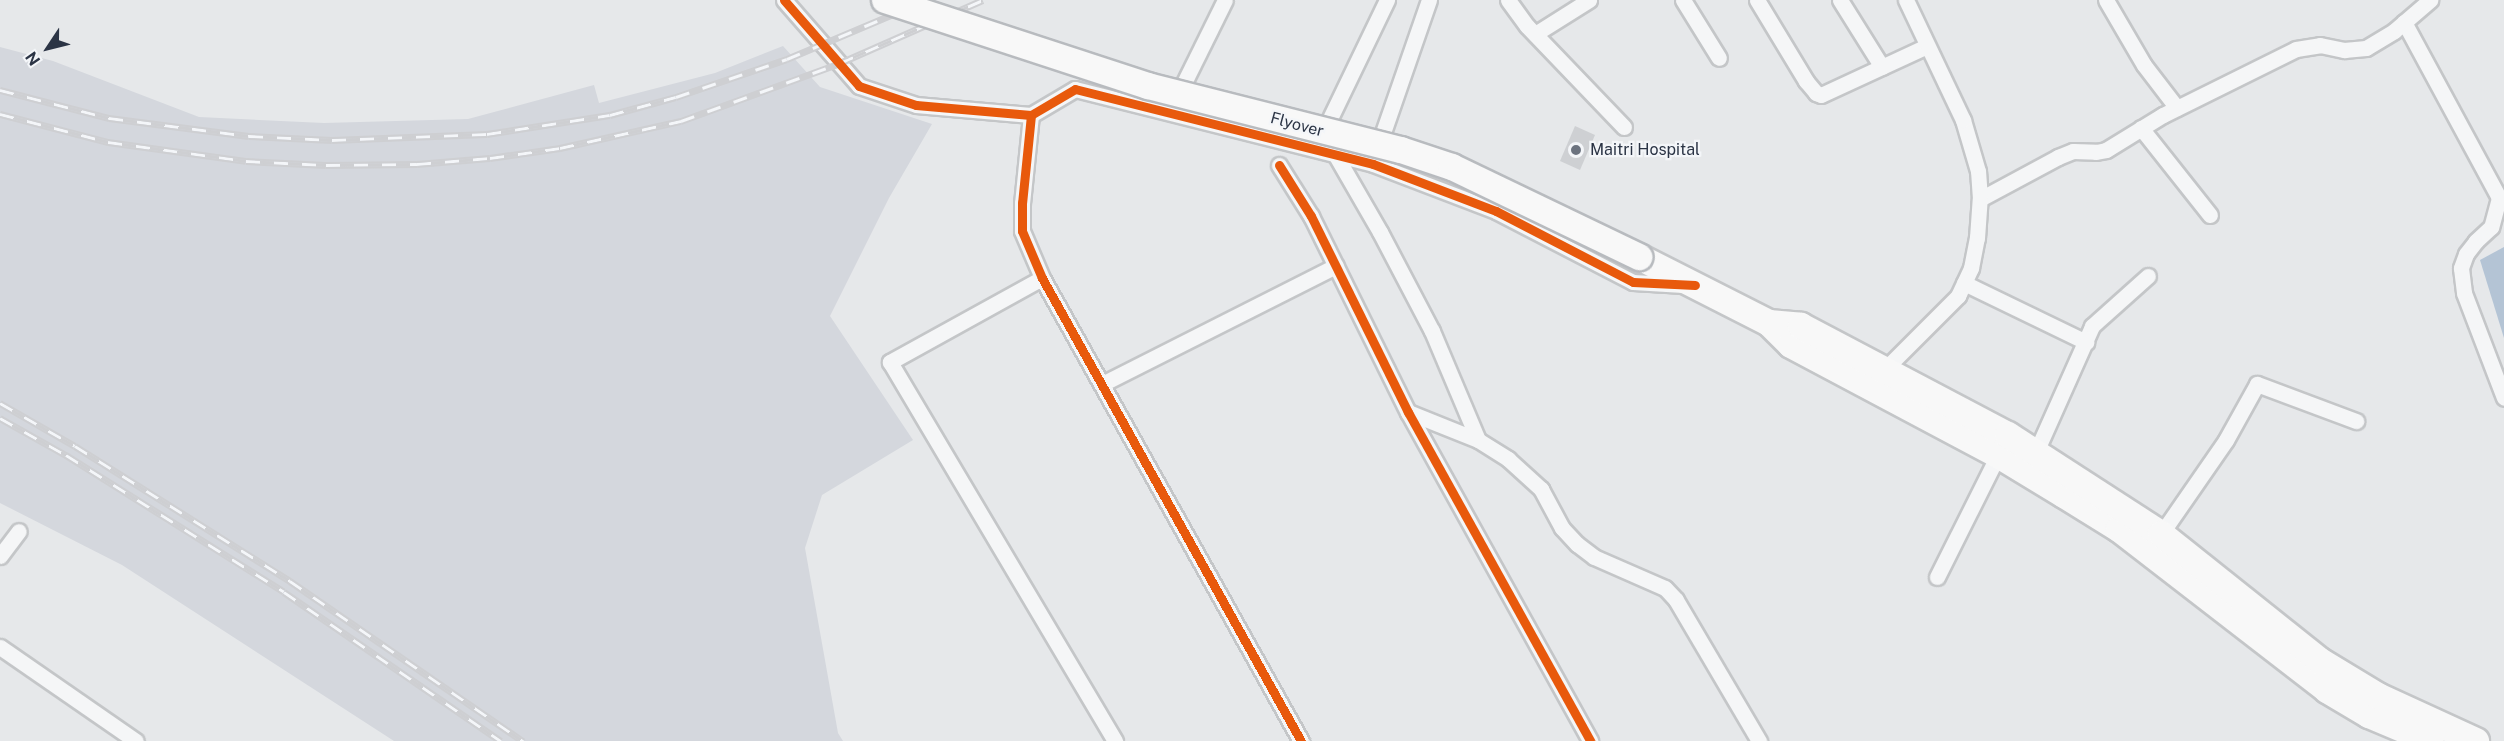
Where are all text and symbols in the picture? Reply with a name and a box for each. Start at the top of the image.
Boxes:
north arrow [18,18,78,78]
text: N [21,48,44,69]
street label: Flyover [1268,109,1326,141]
place label: Maitri Hospital [1590,140,1700,160]
marker: Maitri Hospital [1567,141,1585,159]

